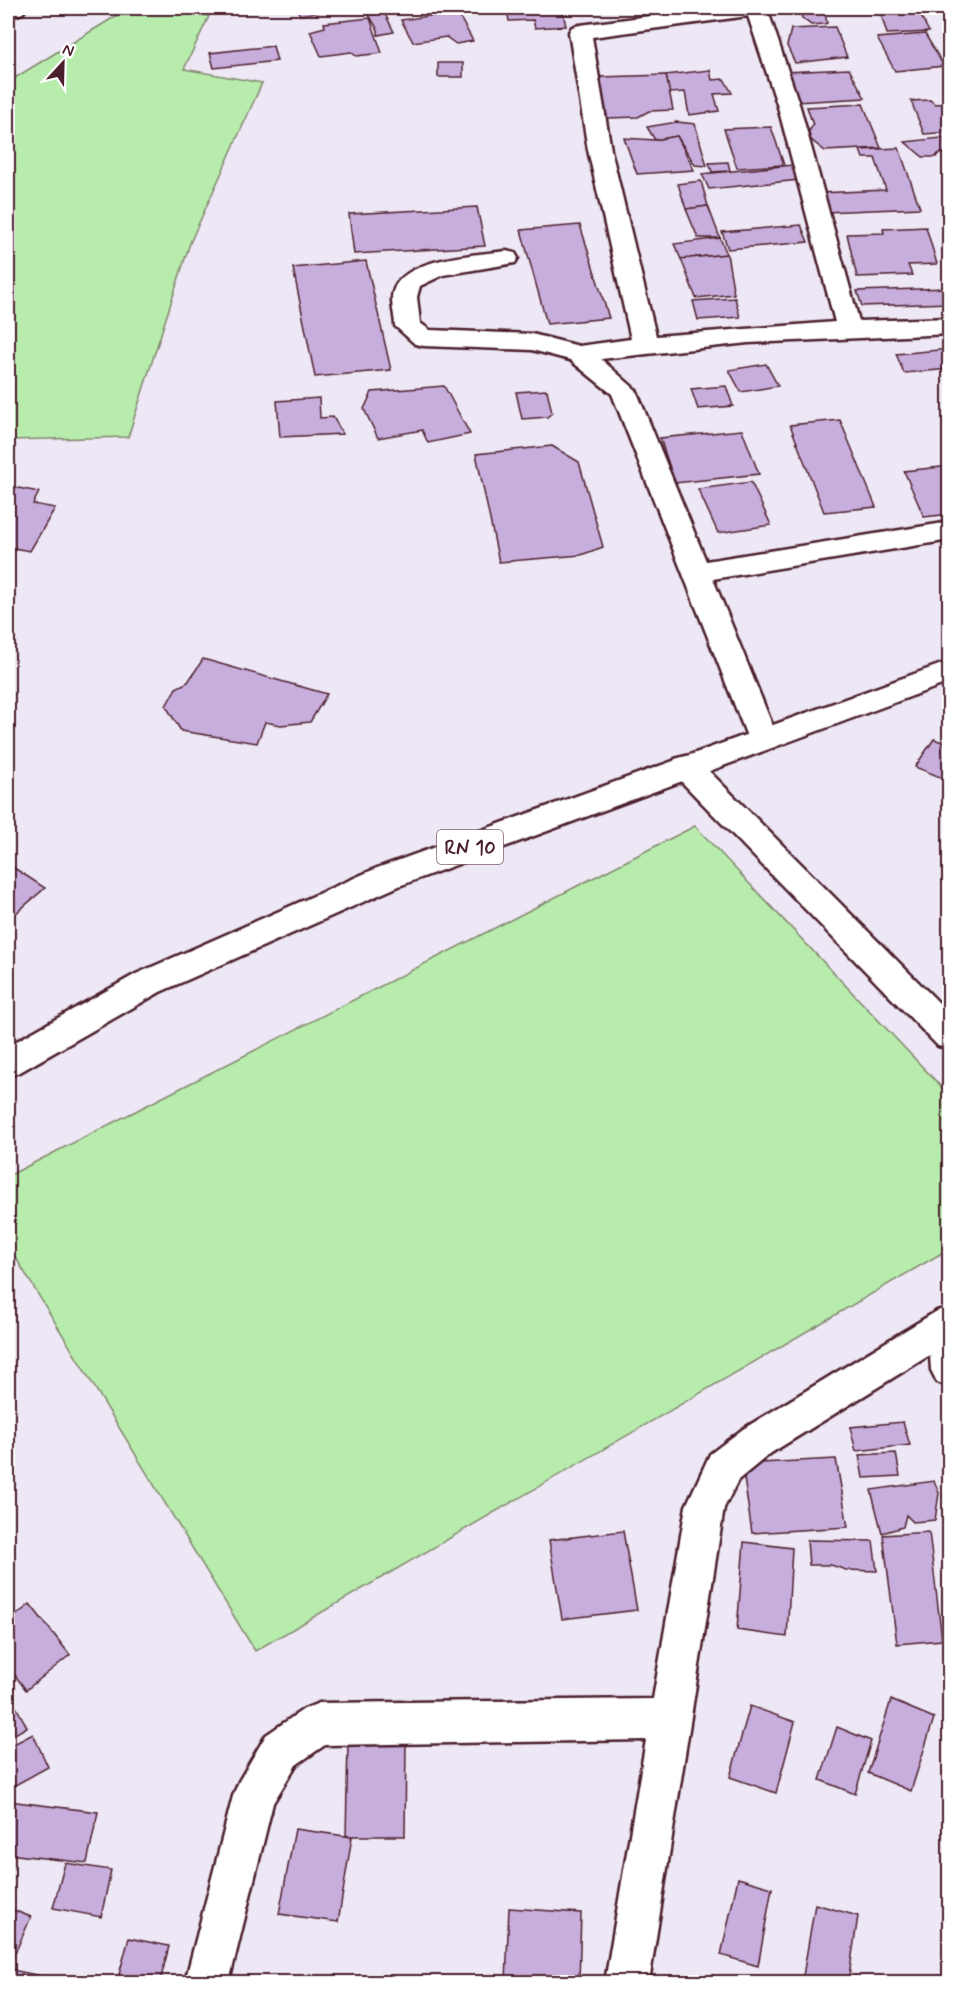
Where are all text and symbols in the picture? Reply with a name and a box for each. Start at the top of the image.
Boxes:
north arrow [33,33,93,93]
text: N [59,39,77,62]
road number: RN 10 [437,830,503,864]

